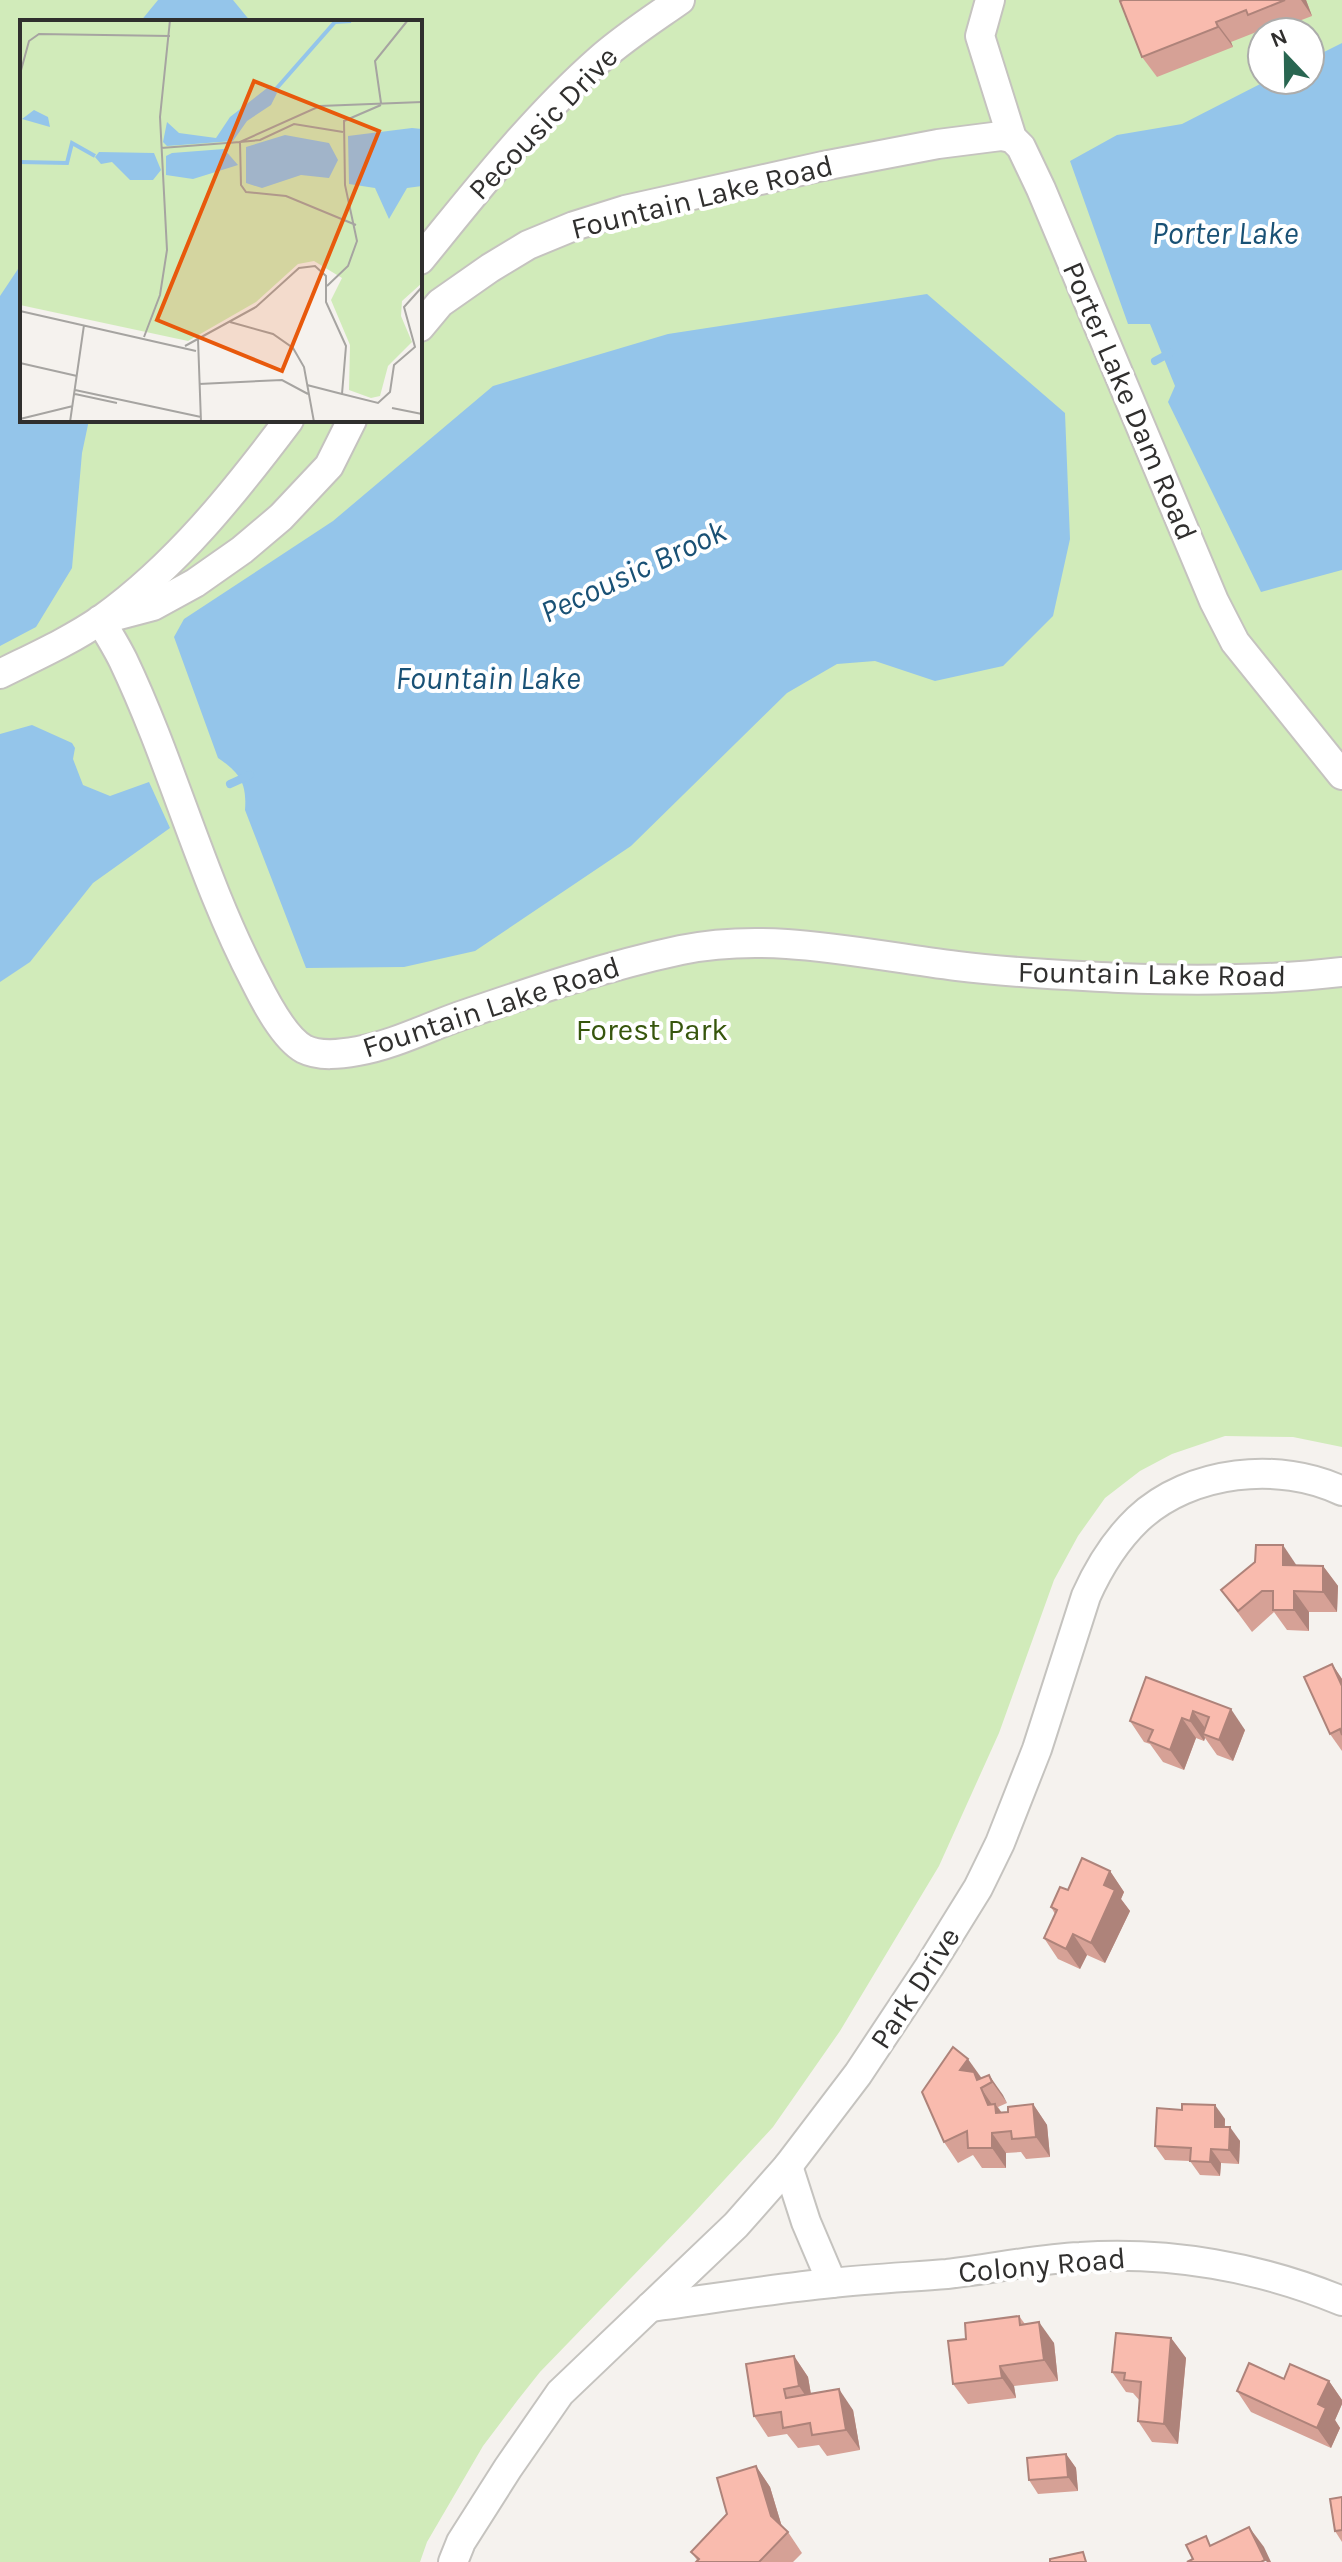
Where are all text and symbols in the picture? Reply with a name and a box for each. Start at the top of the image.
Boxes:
north arrow [1246,16,1326,96]
inset map [20,20,422,422]
text: N [1267,23,1291,53]
street label: Pecousic Drive [461,39,625,207]
street label: Fountain Lake Road [567,147,837,247]
water label: Porter Lake [1152,215,1299,252]
street label: Porter Lake Dam Road [1055,256,1205,546]
water label: Pecousic Brook [534,512,733,631]
water label: Fountain Lake [395,660,581,697]
street label: Fountain Lake Road [358,948,624,1066]
street label: Fountain Lake Road [1017,954,1287,994]
park label: Forest Park [576,1012,728,1048]
street label: Park Drive [862,1920,968,2056]
street label: Colony Road [957,2240,1127,2290]

